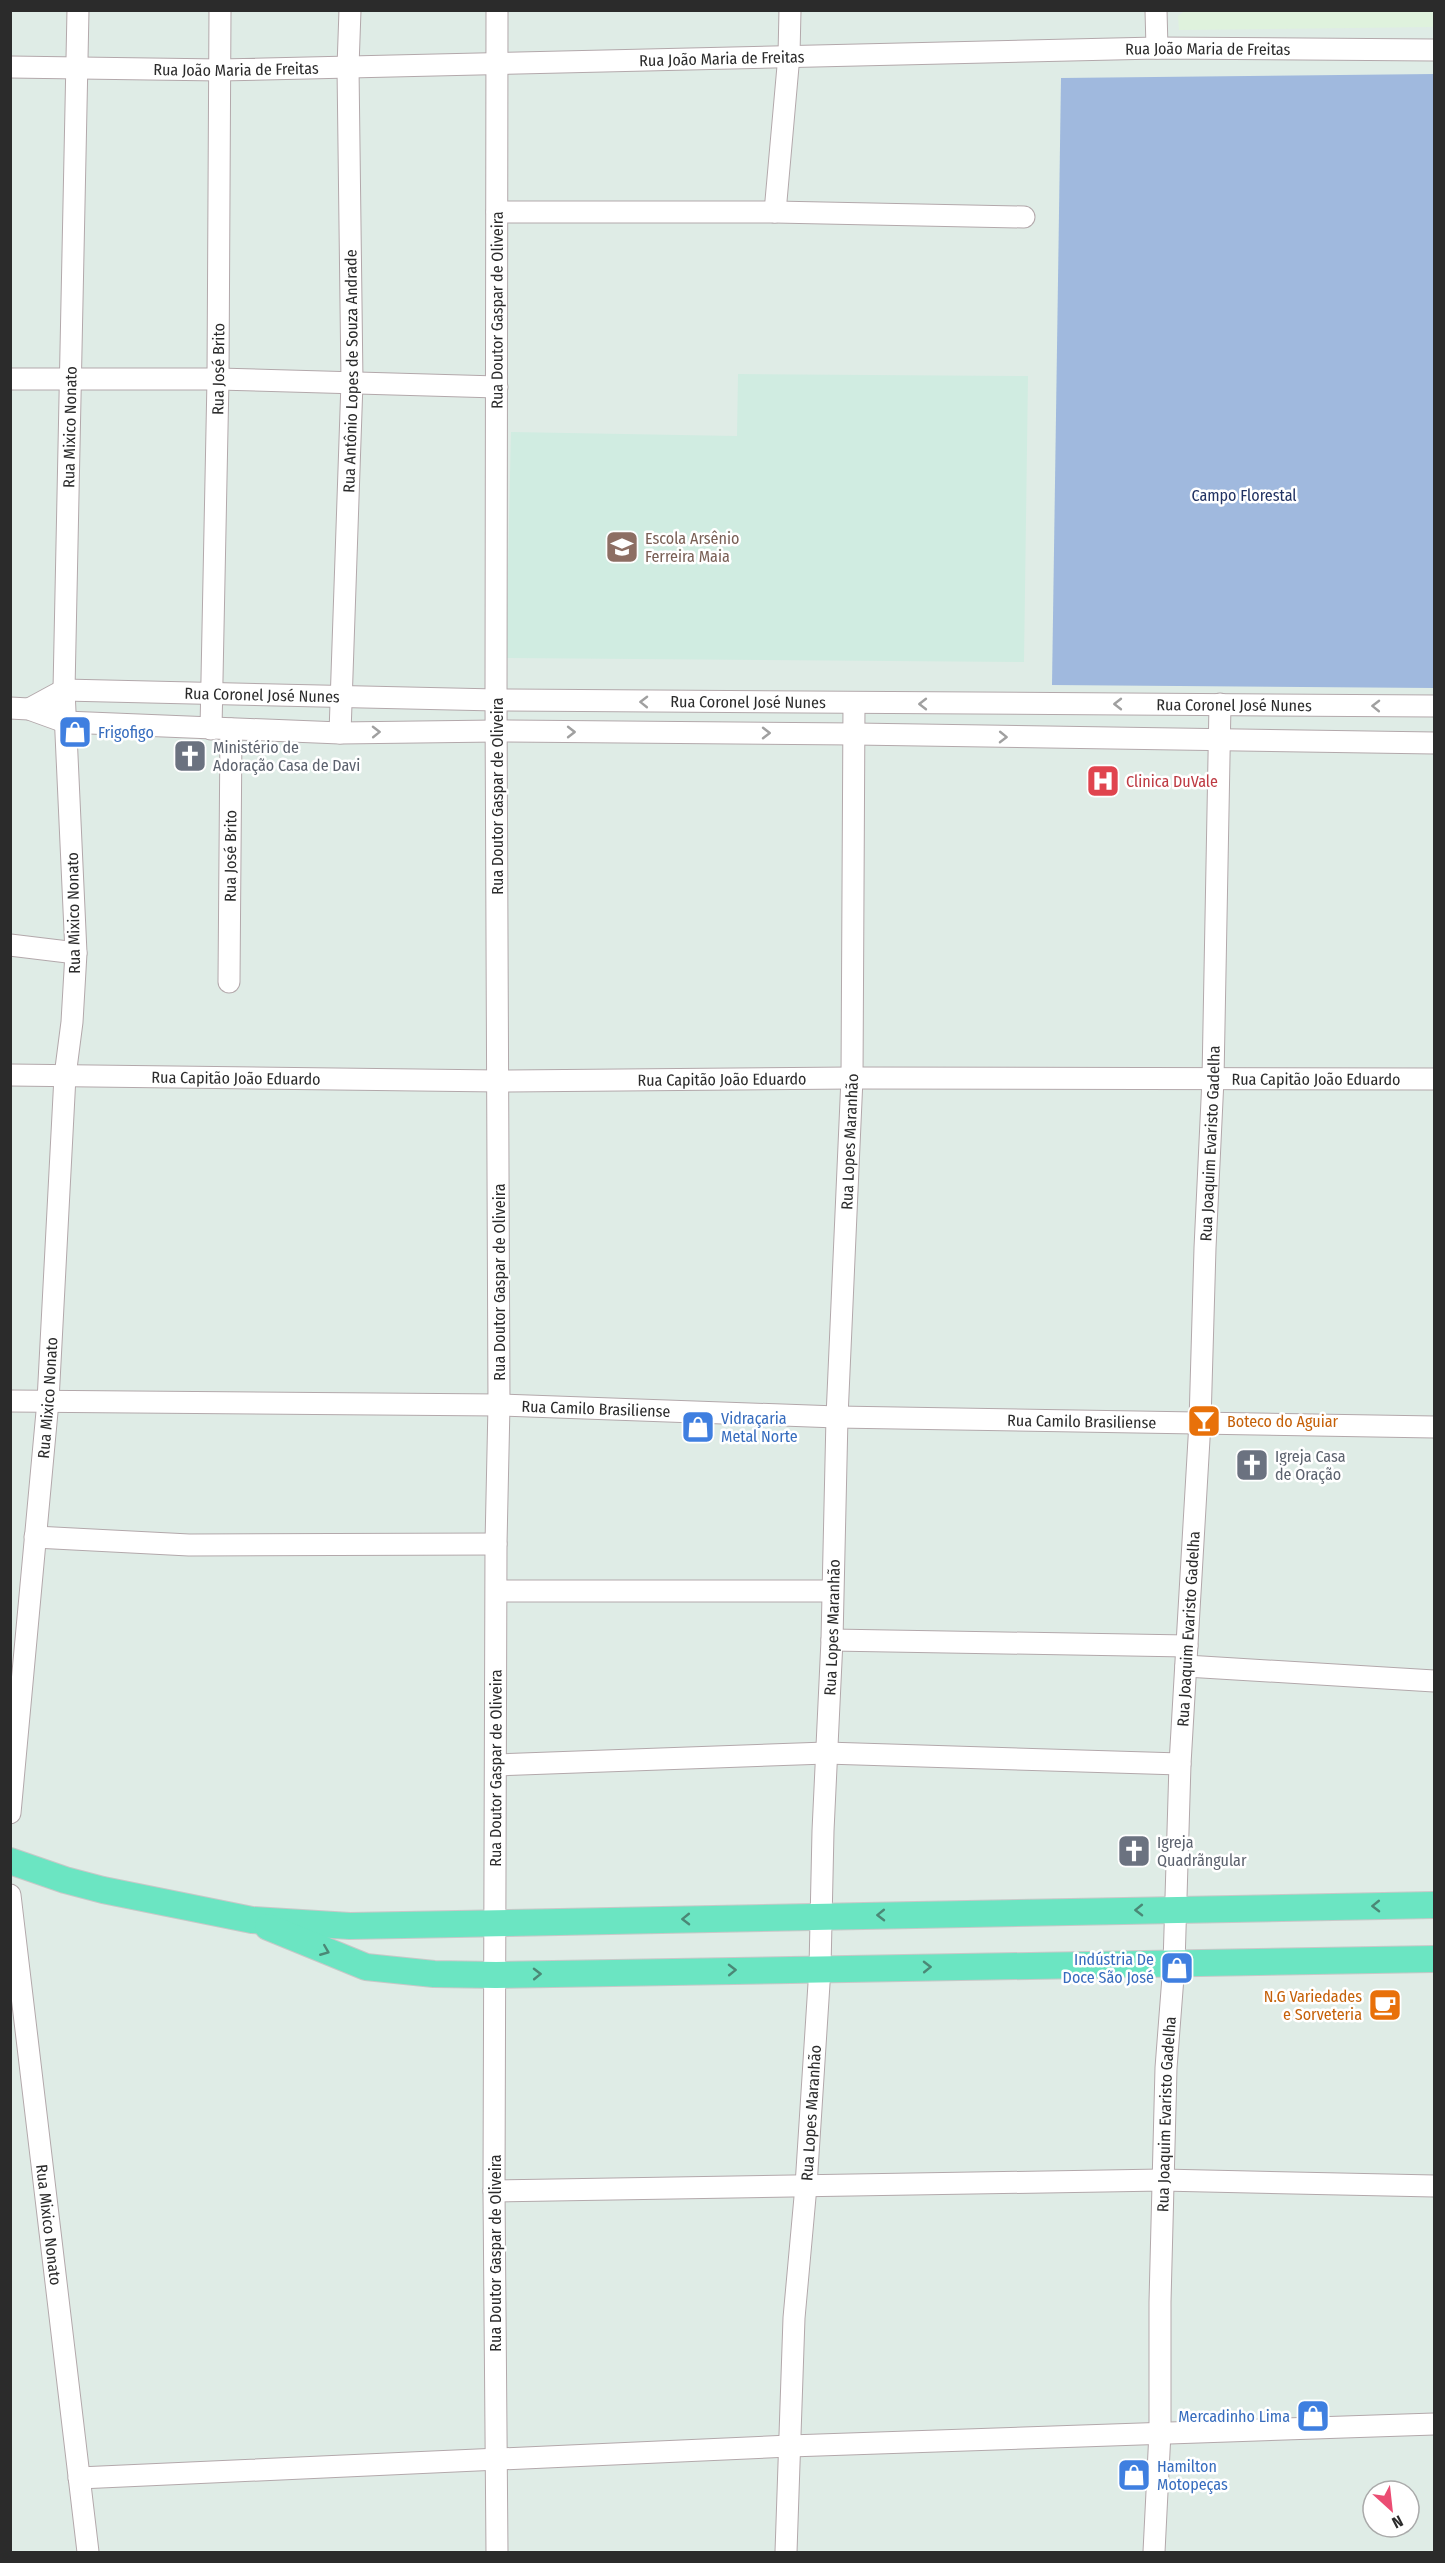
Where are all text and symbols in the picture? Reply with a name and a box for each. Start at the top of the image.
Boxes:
street label: Rua João Maria de Freitas [1125,39,1291,59]
street label: Rua João Maria de Freitas [639,47,805,70]
street label: Rua João Maria de Freitas [153,59,319,80]
street label: Rua Doutor Gaspar de Oliveira [487,211,507,409]
street label: Rua Antônio Lopes de Souza Andrade [339,249,362,493]
street label: Rua José Brito [208,323,228,415]
street label: Rua Mixico Nonato [59,366,81,488]
park label: Campo Florestal [1191,486,1297,505]
school or university icon: Escola Arsênio Ferreira Maia [604,529,640,565]
place label: Escola Arsênio Ferreira Maia [645,529,739,566]
street label: Rua Coronel José Nunes [184,684,340,706]
street label: Rua Coronel José Nunes [670,692,826,712]
one-way arrow [640,695,649,708]
street label: Rua Coronel José Nunes [1156,695,1312,715]
street label: Rua Doutor Gaspar de Oliveira [488,697,507,895]
one-way arrow [919,698,928,710]
one-way arrow [1114,698,1123,710]
one-way arrow [1372,700,1381,712]
shop icon: Frigofigo [57,714,93,750]
place label: Frigofigo [98,723,154,742]
one-way arrow [371,726,380,738]
one-way arrow [566,726,575,738]
one-way arrow [761,727,770,739]
one-way arrow [998,731,1007,743]
church icon: Ministério de Adoração Casa de Davi [172,738,208,774]
place label: Ministério de Adoração Casa de Davi [213,738,360,775]
hospital icon: Clinica DuVale [1085,763,1121,799]
place label: Clinica DuVale [1126,772,1218,791]
street label: Rua José Brito [221,810,240,902]
street label: Rua Mixico Nonato [63,852,84,974]
street label: Rua Joaquim Evaristo Gadelha [1196,1045,1224,1242]
street label: Rua Capitão João Eduardo [151,1068,321,1089]
street label: Rua Capitão João Eduardo [637,1069,807,1090]
street label: Rua Capitão João Eduardo [1231,1070,1400,1089]
street label: Rua Lopes Maranhão [837,1074,862,1210]
street label: Rua Doutor Gaspar de Oliveira [490,1183,509,1381]
street label: Rua Mixico Nonato [34,1336,61,1459]
street label: Rua Camilo Brasiliense [521,1397,671,1421]
bar icon: Boteco do Aguiar [1186,1403,1222,1439]
shop icon: Vidraçaria Metal Norte [680,1409,716,1445]
place label: Vidraçaria Metal Norte [721,1409,798,1446]
street label: Rua Camilo Brasiliense [1007,1411,1157,1432]
place label: Boteco do Aguiar [1227,1412,1339,1431]
church icon: Igreja Casa de Oração [1234,1447,1270,1483]
place label: Igreja Casa de Oração [1275,1447,1346,1484]
street label: Rua Joaquim Evaristo Gadelha [1173,1530,1204,1727]
street label: Rua Lopes Maranhão [820,1559,844,1696]
street label: Rua Doutor Gaspar de Oliveira [486,1669,506,1867]
church icon: Igreja Quadrãngular [1116,1833,1152,1869]
place label: Igreja Quadrãngular [1157,1833,1247,1870]
one-way arrow [1372,1900,1381,1912]
one-way arrow [1135,1903,1144,1916]
one-way arrow [877,1909,886,1921]
one-way arrow [682,1913,691,1926]
one-way arrow [318,1944,329,1956]
place label: Indústria De Doce São José [1063,1950,1154,1987]
shop icon: Indústria De Doce São José [1159,1950,1195,1986]
one-way arrow [923,1960,932,1973]
one-way arrow [728,1964,737,1976]
one-way arrow [533,1968,542,1980]
place label: N.G Variedades e Sorveteria [1264,1987,1362,2024]
cafe icon: N.G Variedades e Sorveteria [1367,1987,1403,2023]
street label: Rua Joaquim Evaristo Gadelha [1153,2016,1180,2212]
street label: Rua Lopes Maranhão [797,2044,825,2181]
street label: Rua Doutor Gaspar de Oliveira [486,2154,505,2352]
street label: Rua Mixico Nonato [32,2163,65,2286]
shop icon: Mercadinho Lima [1295,2398,1331,2434]
place label: Mercadinho Lima [1178,2407,1290,2426]
shop icon: Hamilton Motopeças [1116,2457,1152,2493]
place label: Hamilton Motopeças [1157,2457,1228,2494]
north arrow [1361,2479,1421,2539]
text: N [1389,2511,1406,2533]

